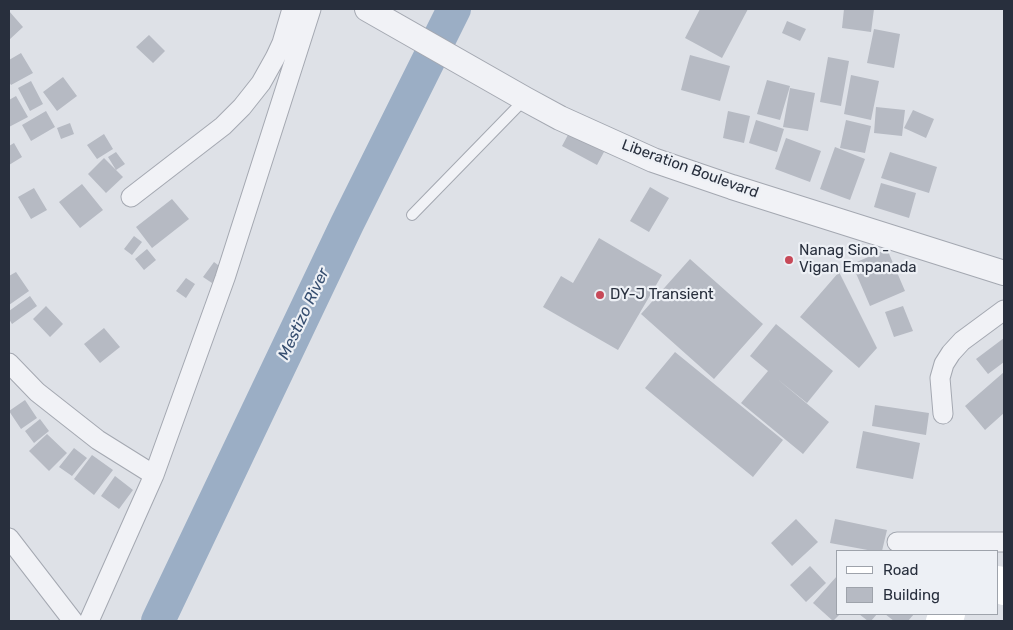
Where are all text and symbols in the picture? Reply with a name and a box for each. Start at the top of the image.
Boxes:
street label: Liberation Boulevard [619,136,761,202]
place label: Nanag Sion - Vigan Empanada [799,242,917,277]
marker: Nanag Sion - Vigan Empanada [783,254,795,266]
water label: Mestizo River [274,265,334,363]
place label: DY-J Transient [610,286,714,304]
marker: DY-J Transient [594,289,606,301]
legend [836,550,998,615]
text: Road [883,561,919,579]
text: Building [883,586,940,604]

